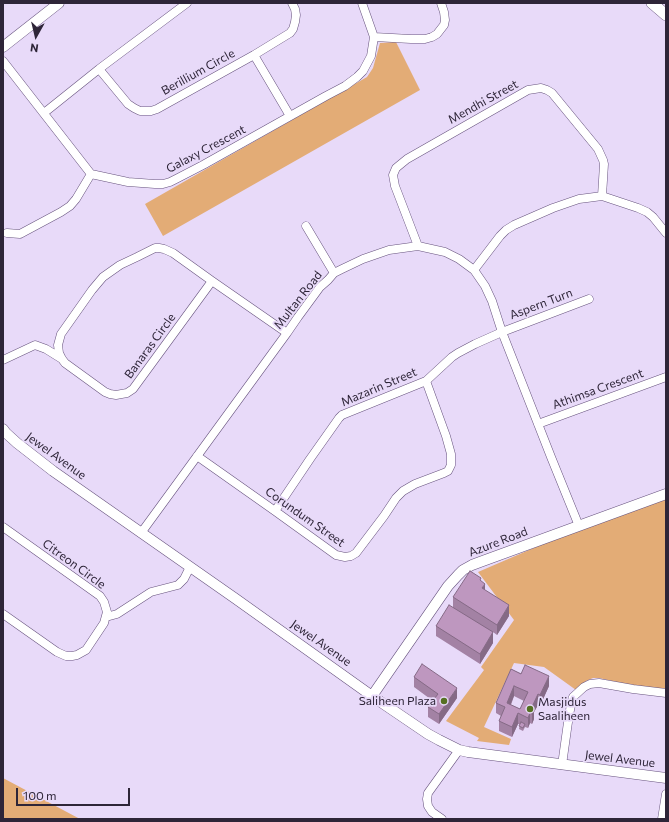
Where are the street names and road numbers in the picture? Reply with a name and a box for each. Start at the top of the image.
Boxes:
street label: Berillium Circle [159,46,237,98]
street label: Mendhi Street [446,77,520,127]
street label: Galaxy Crescent [164,122,248,176]
street label: Multan Road [271,268,325,332]
street label: Aspern Turn [508,285,574,323]
street label: Banaras Circle [122,311,178,381]
street label: Mazarin Street [339,365,419,409]
street label: Athimsa Crescent [551,366,645,412]
street label: Jewel Avenue [23,429,89,483]
street label: Corundum Street [262,484,348,550]
street label: Azure Road [466,524,530,560]
street label: Citreon Circle [40,536,108,592]
street label: Jewel Avenue [288,617,354,669]
street label: Jewel Avenue [584,748,656,770]

